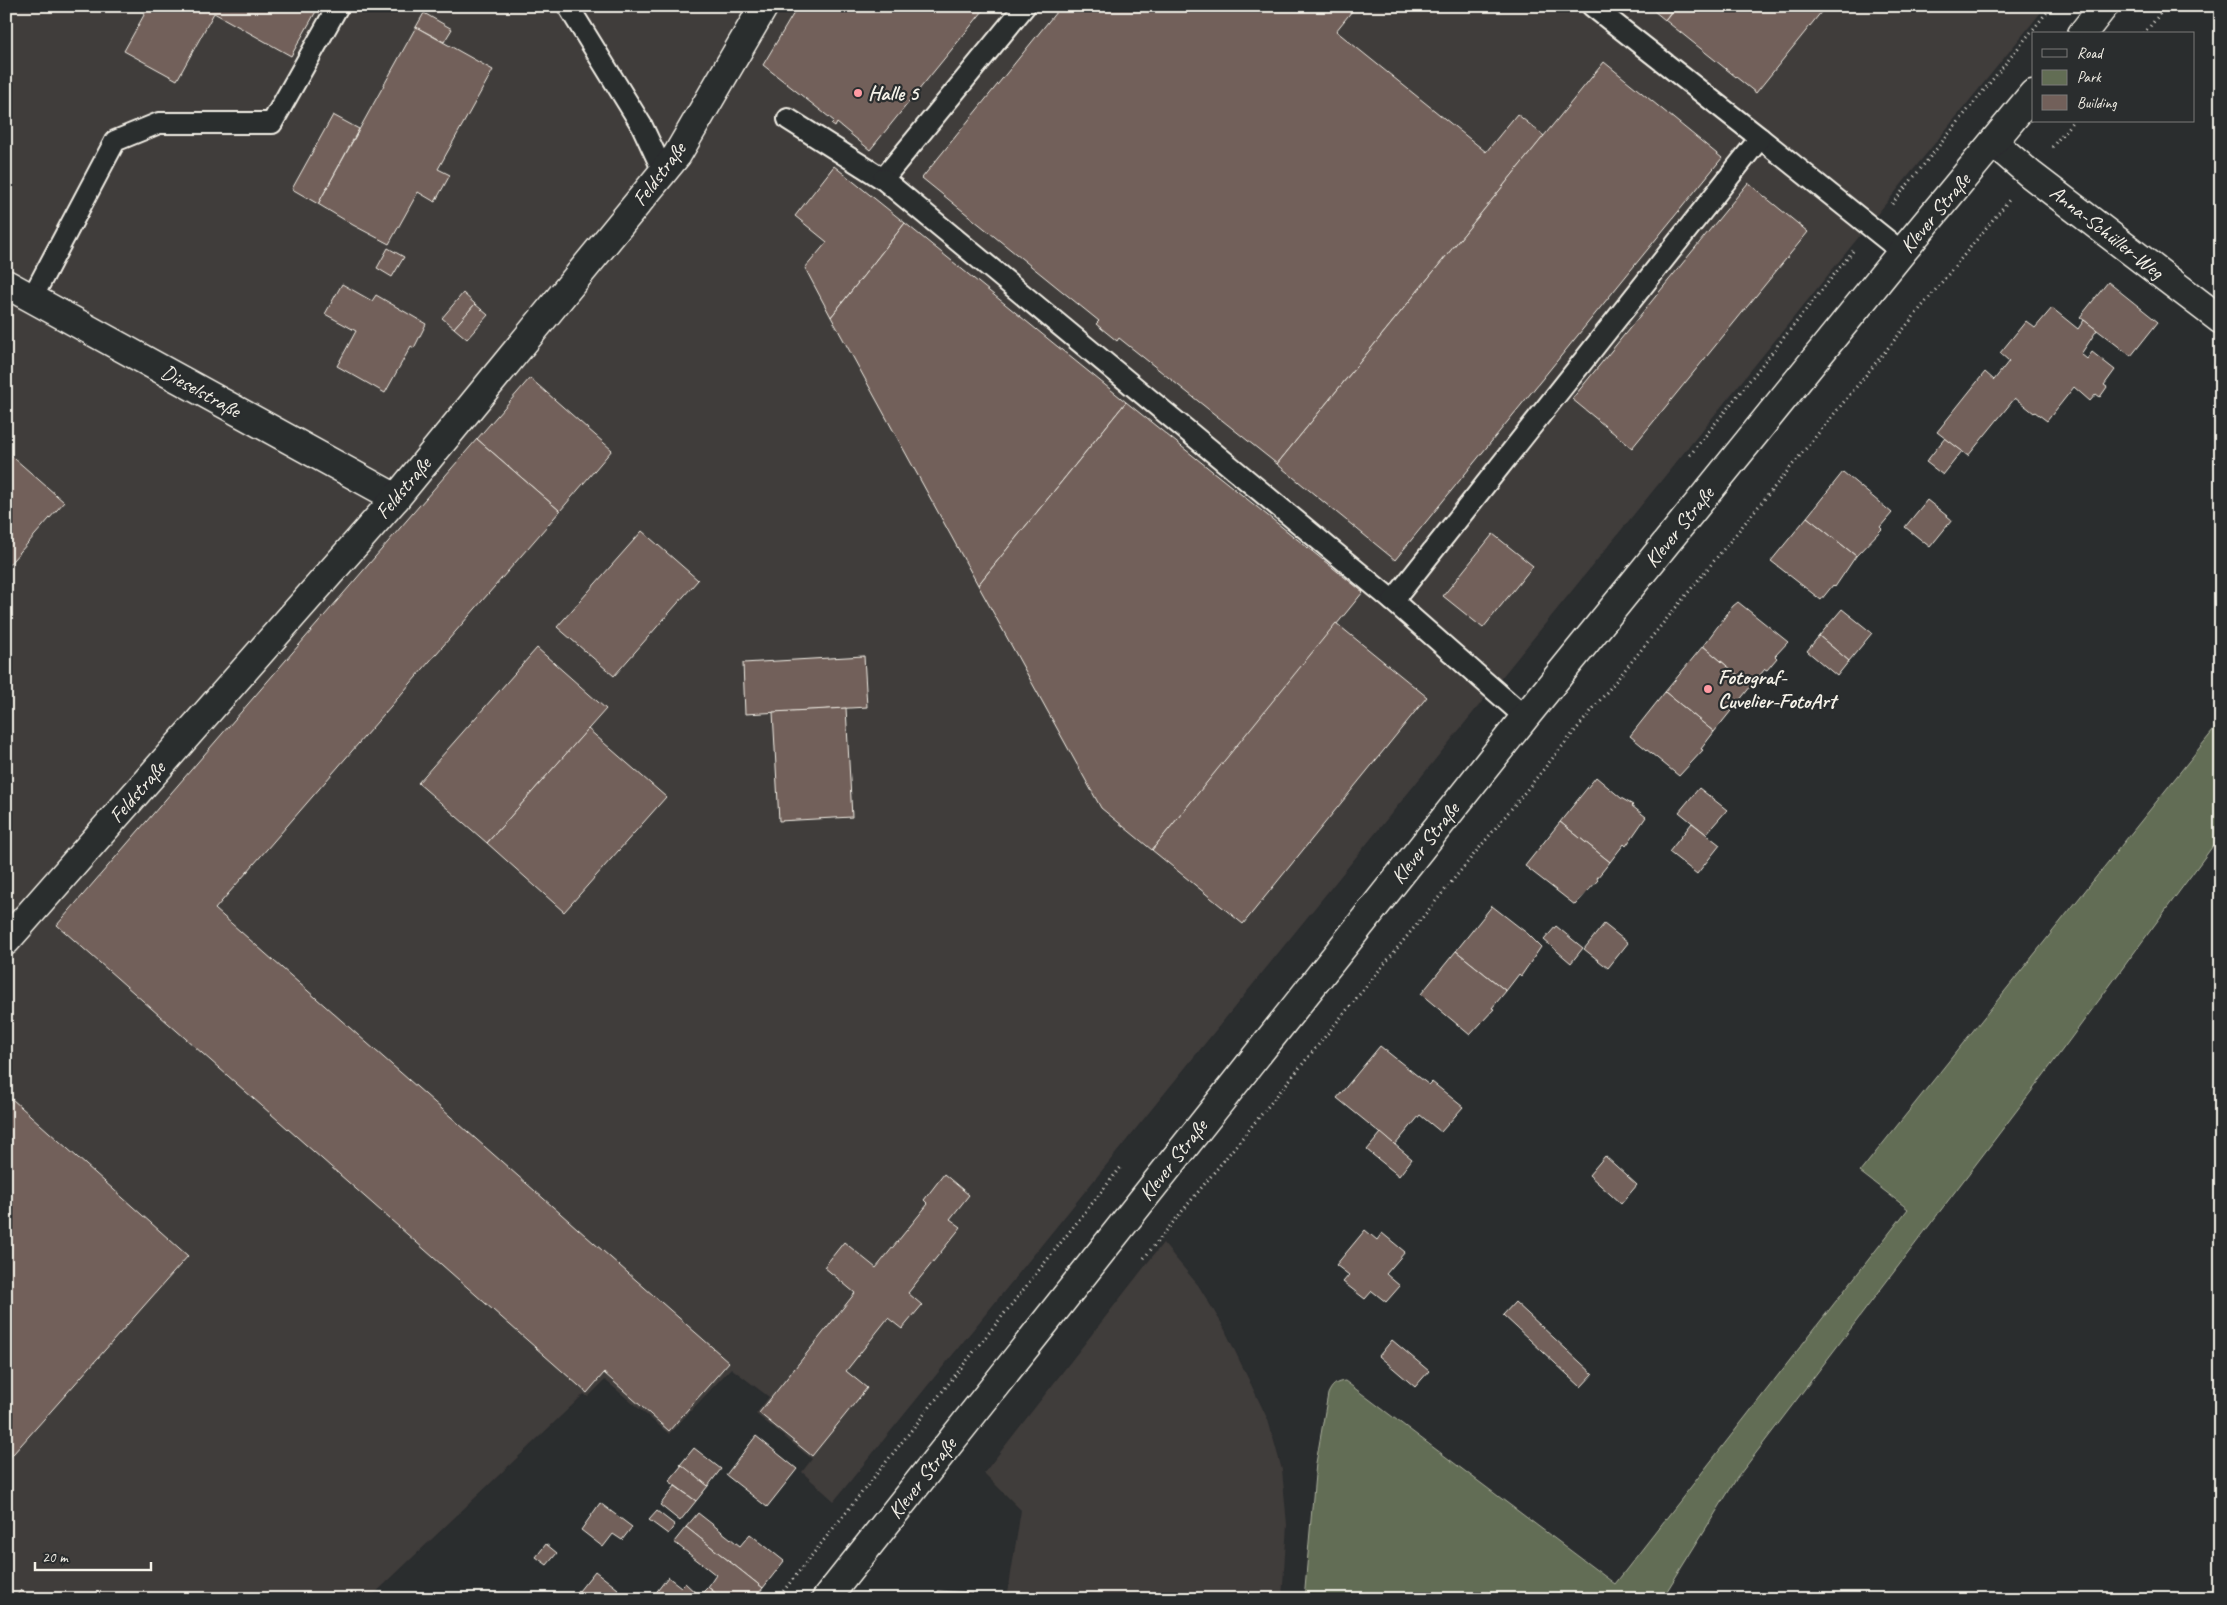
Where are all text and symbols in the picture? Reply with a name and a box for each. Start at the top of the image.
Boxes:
legend [2032,32,2194,122]
text: Road [2077,44,2104,63]
text: Park [2077,68,2102,87]
place label: Halle 5 [868,80,920,106]
marker: Halle 5 [852,87,864,99]
text: Building [2077,94,2117,113]
street label: Feldstraße [627,135,693,211]
street label: Klever Straße [1894,166,1977,258]
street label: Anna-Schüller-Weg [2045,179,2170,286]
street label: Dieselstraße [157,359,247,424]
street label: Feldstraße [369,450,438,524]
street label: Klever Straße [1639,480,1721,573]
place label: Fotograf- Cuvelier-FotoArt [1718,664,1839,714]
marker: Fotograf- Cuvelier-FotoArt [1702,683,1714,695]
street label: Feldstraße [103,754,172,828]
street label: Klever Straße [1385,795,1466,889]
street label: Klever Straße [1133,1112,1214,1206]
street label: Klever Straße [882,1430,963,1524]
scale bar [35,1540,151,1572]
text: 20 m [42,1548,69,1567]

